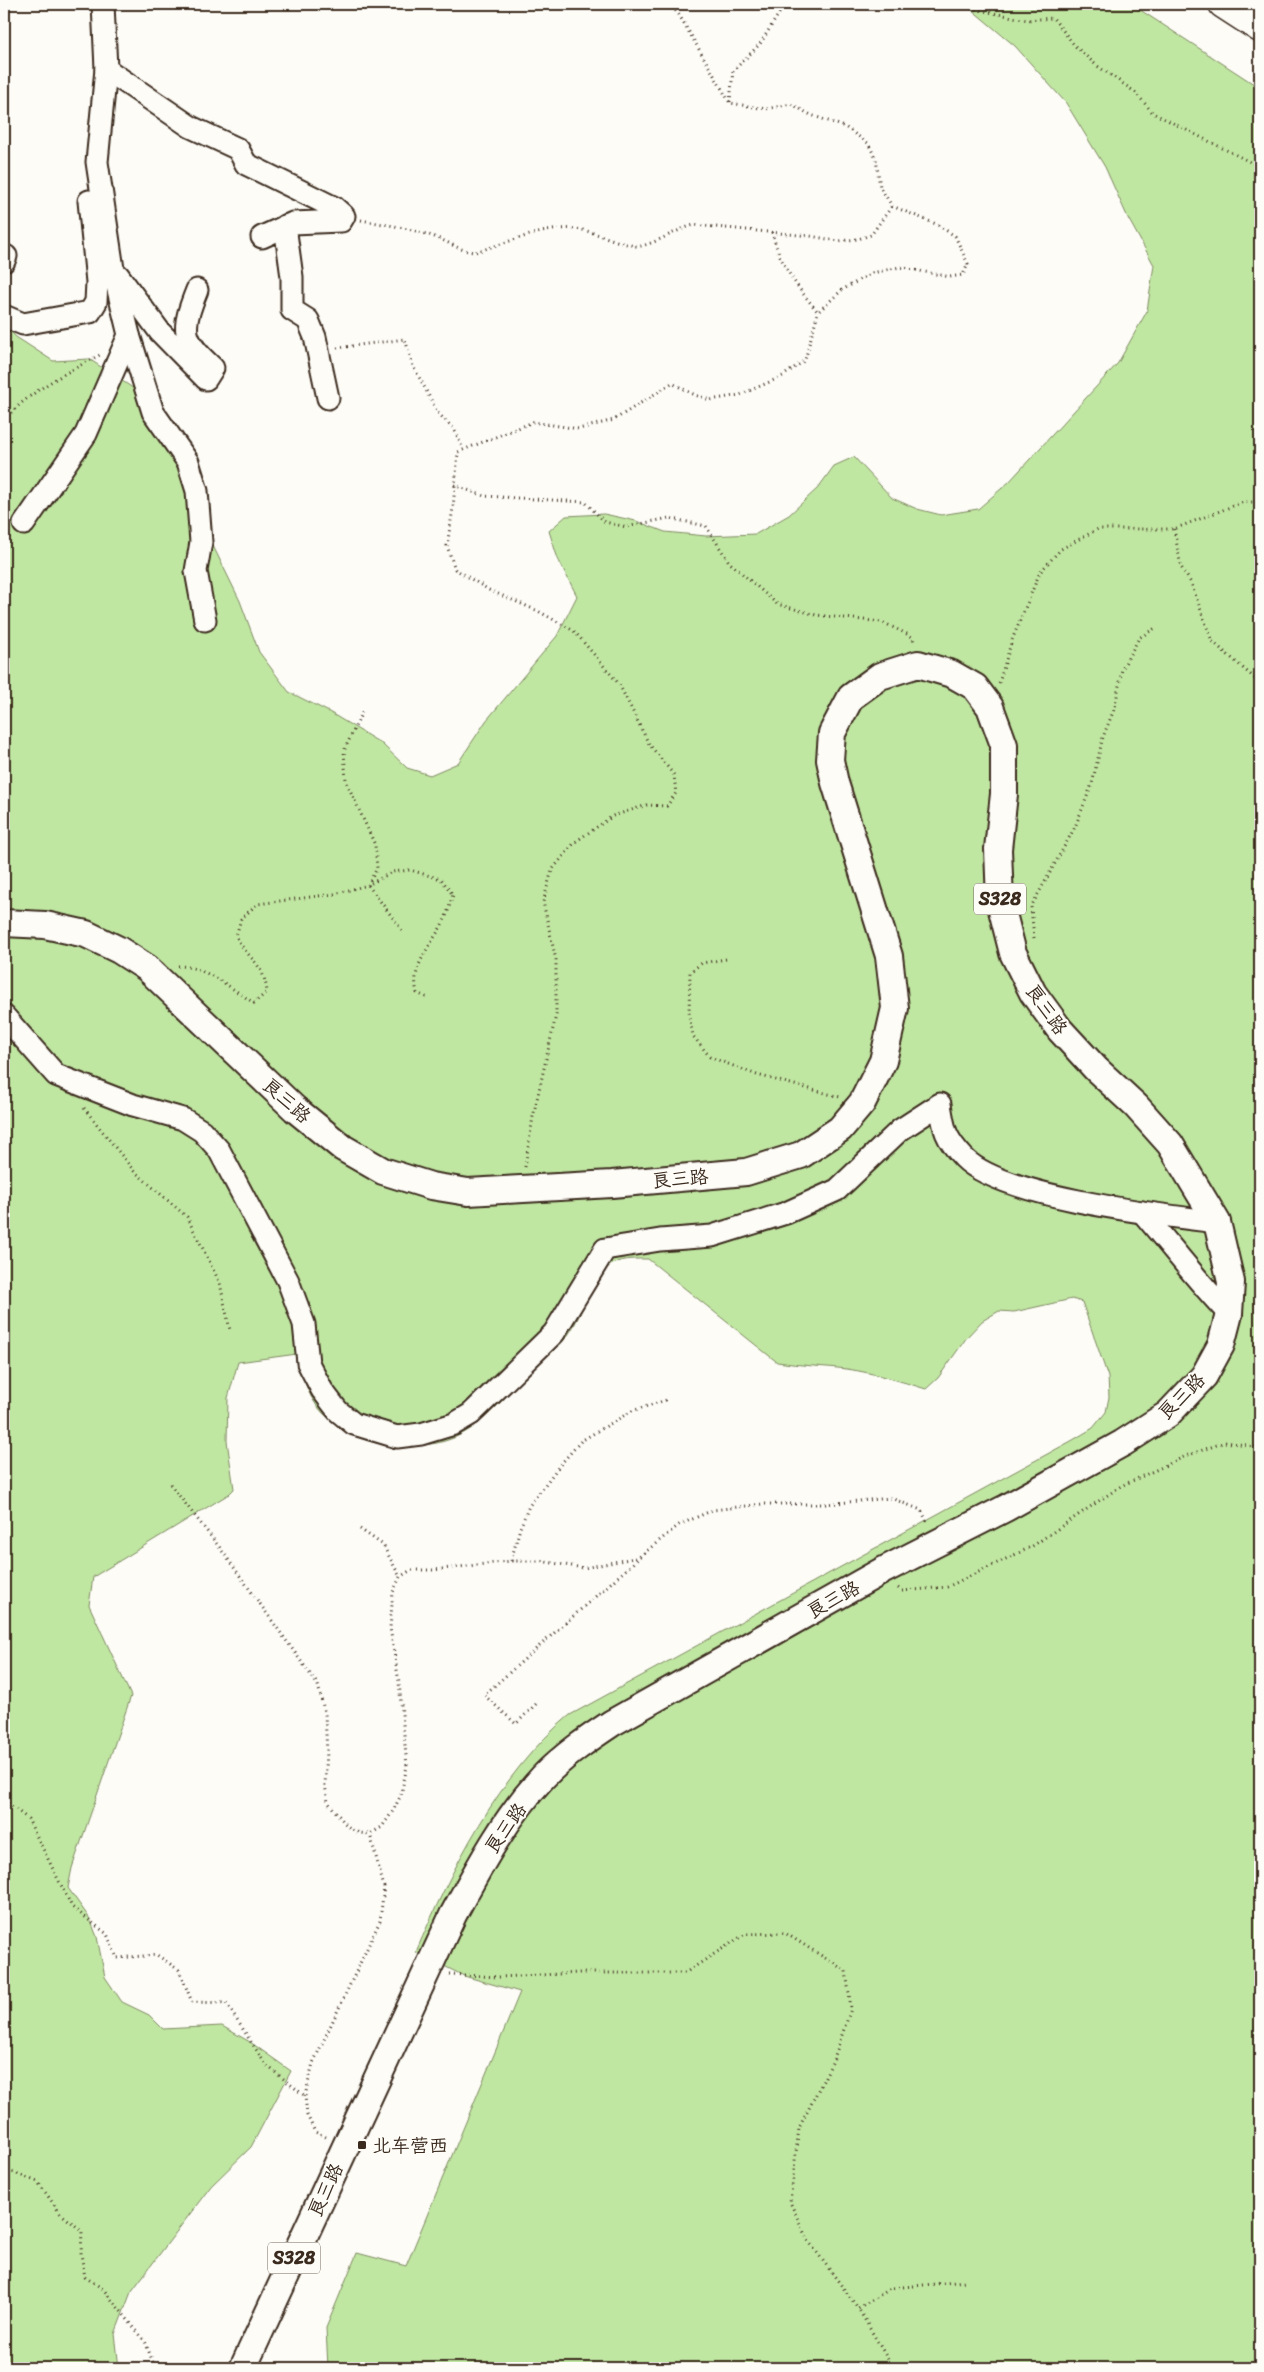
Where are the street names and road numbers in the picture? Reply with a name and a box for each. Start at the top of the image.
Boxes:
road number: S328 [974,884,1026,914]
street label: 良三路 [1017,976,1076,1042]
street label: 良三路 [254,1069,319,1132]
street label: 良三路 [650,1160,710,1197]
street label: 良三路 [1150,1365,1213,1428]
street label: 良三路 [800,1571,866,1628]
street label: 良三路 [476,1795,535,1861]
street label: 良三路 [298,2157,352,2223]
road number: S328 [268,2242,320,2274]

